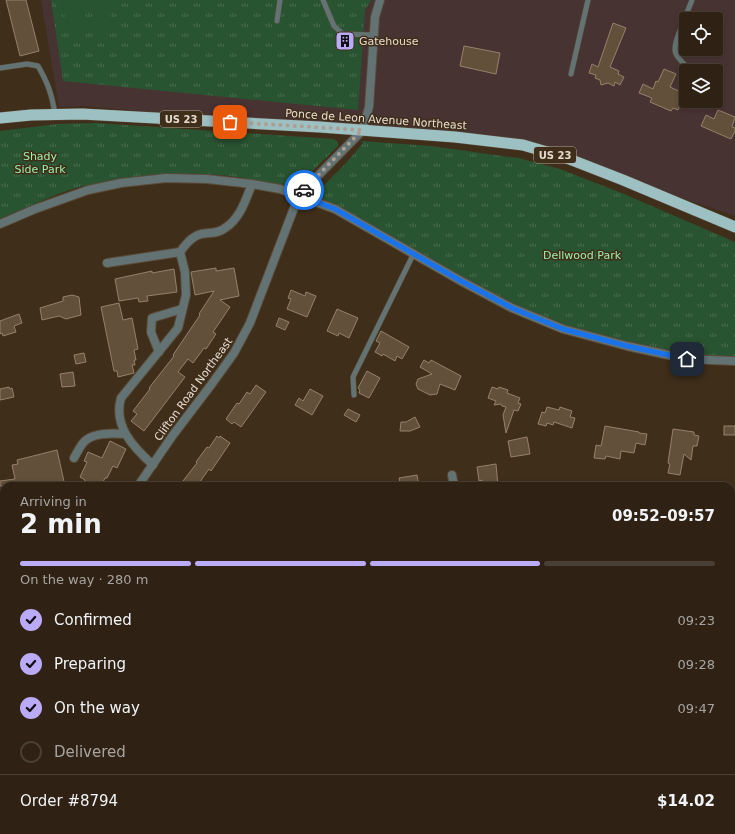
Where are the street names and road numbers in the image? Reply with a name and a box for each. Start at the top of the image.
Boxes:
street label: Ponce de Leon Avenue Northeast [285,107,468,132]
road number: US 23 [160,111,202,127]
road number: US 23 [534,147,576,163]
street label: Clifton Road Northeast [152,335,236,443]

